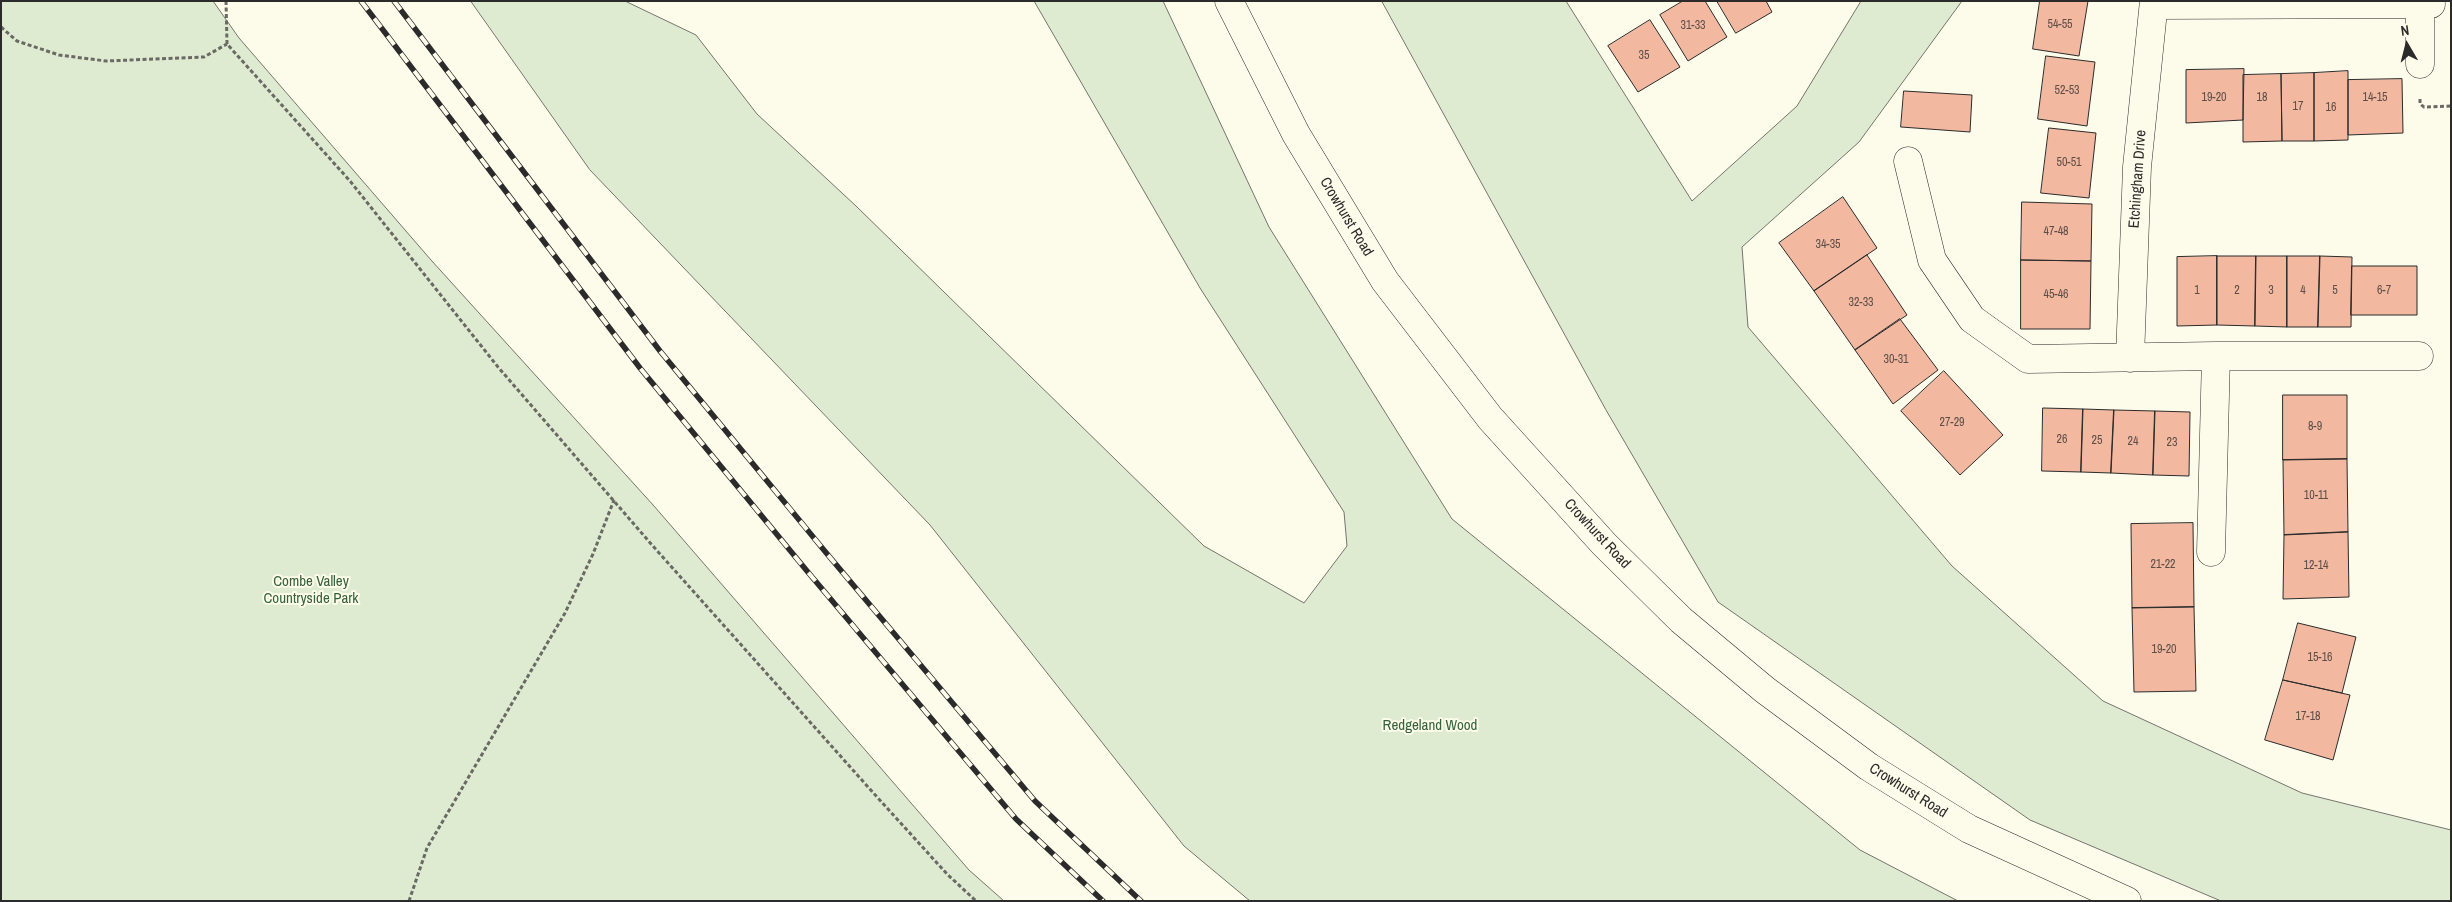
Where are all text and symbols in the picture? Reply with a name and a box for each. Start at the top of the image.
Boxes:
house number: 54-55 [2047,18,2073,32]
house number: 31-33 [1680,19,1706,33]
north arrow [2382,20,2432,70]
text: N [2400,21,2410,40]
house number: 35 [1639,49,1649,63]
house number: 52-53 [2054,84,2080,98]
house number: 19-20 [2201,91,2227,105]
house number: 18 [2257,91,2267,105]
house number: 14-15 [2362,91,2388,105]
house number: 17 [2293,100,2303,114]
house number: 16 [2326,101,2336,115]
street label: Etchingham Drive [2126,129,2150,229]
house number: 50-51 [2056,156,2082,170]
street label: Crowhurst Road [1315,174,1377,260]
house number: 47-48 [2043,225,2069,239]
house number: 34-35 [1815,238,1841,252]
house number: 1 [2194,284,2200,298]
house number: 2 [2234,284,2240,298]
house number: 3 [2268,284,2274,298]
house number: 4 [2300,284,2306,298]
house number: 5 [2332,284,2338,298]
house number: 6-7 [2377,284,2391,298]
house number: 45-46 [2043,288,2069,302]
house number: 32-33 [1848,296,1874,310]
house number: 30-31 [1883,353,1909,367]
house number: 27-29 [1939,416,1965,430]
house number: 8-9 [2308,420,2322,434]
house number: 26 [2057,433,2067,447]
house number: 25 [2092,434,2102,448]
house number: 24 [2128,435,2138,449]
house number: 23 [2167,436,2177,450]
house number: 10-11 [2304,489,2328,503]
street label: Crowhurst Road [1560,495,1634,573]
house number: 21-22 [2150,558,2176,572]
house number: 12-14 [2303,559,2329,573]
park label: Combe Valley Countryside Park [263,573,359,608]
house number: 19-20 [2151,643,2177,657]
house number: 15-16 [2307,651,2333,665]
house number: 17-18 [2295,710,2321,724]
park label: Redgeland Wood [1383,717,1477,735]
street label: Crowhurst Road [1866,760,1950,822]

